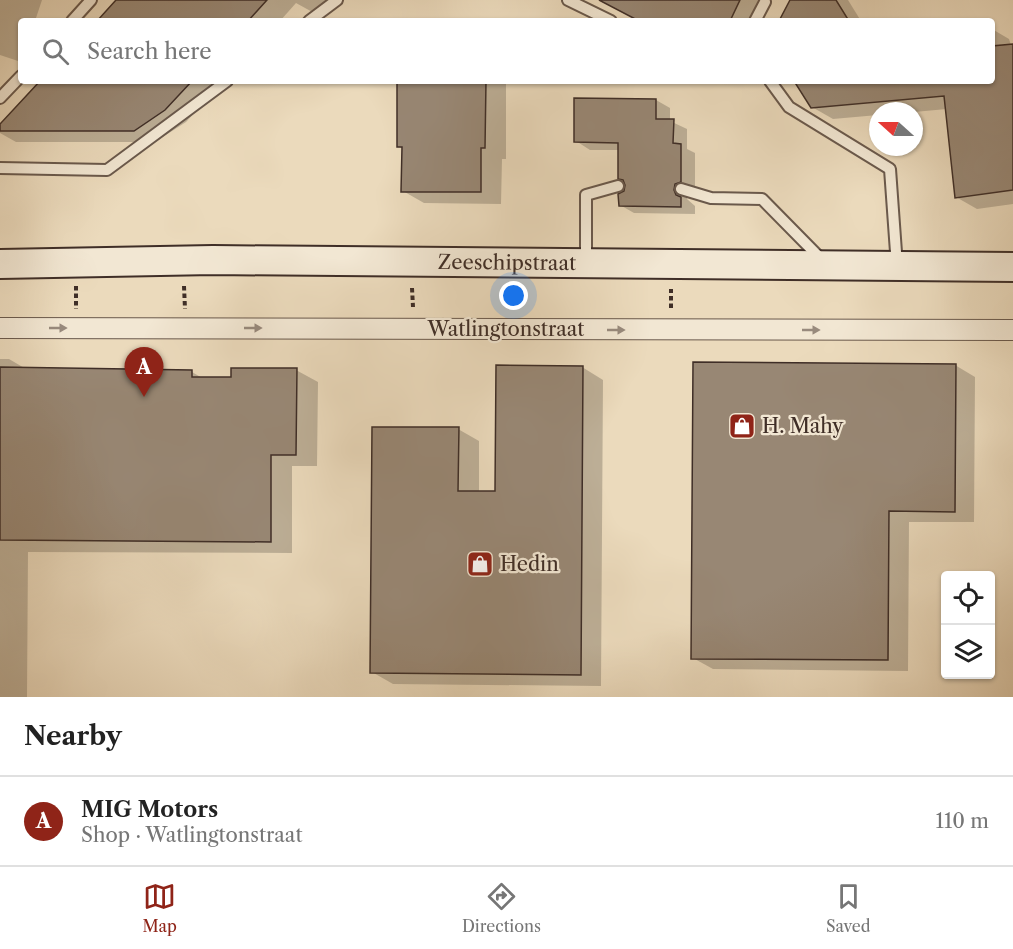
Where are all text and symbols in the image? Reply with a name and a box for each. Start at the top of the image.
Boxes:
search box [18,18,995,84]
icon: search [39,35,72,68]
text: Search here [87,38,212,65]
north arrow [869,102,923,156]
street label: Zeeschipstraat [438,250,576,275]
your location [499,281,528,310]
street label: Watlingtonstraat [427,317,584,341]
one-way arrow [49,323,68,333]
one-way arrow [244,323,263,333]
one-way arrow [607,325,626,335]
one-way arrow [802,325,821,335]
pin: A [124,348,164,397]
shop icon: H. Mahy [727,411,757,441]
place label: H. Mahy [762,414,844,438]
shop icon: Hedin [465,549,495,579]
place label: Hedin [500,552,559,576]
map controls [941,571,995,679]
button: locate [941,571,995,625]
button: layers [941,625,995,679]
text: Nearby [24,720,122,752]
text: MIG Motors [81,796,218,823]
text: A [36,809,51,833]
text: 110 m [936,809,989,833]
text: Shop · Watlingtonstraat [81,823,302,847]
tab: Map [143,880,177,936]
tab: Directions [462,880,541,936]
tab: Saved [826,880,870,936]

